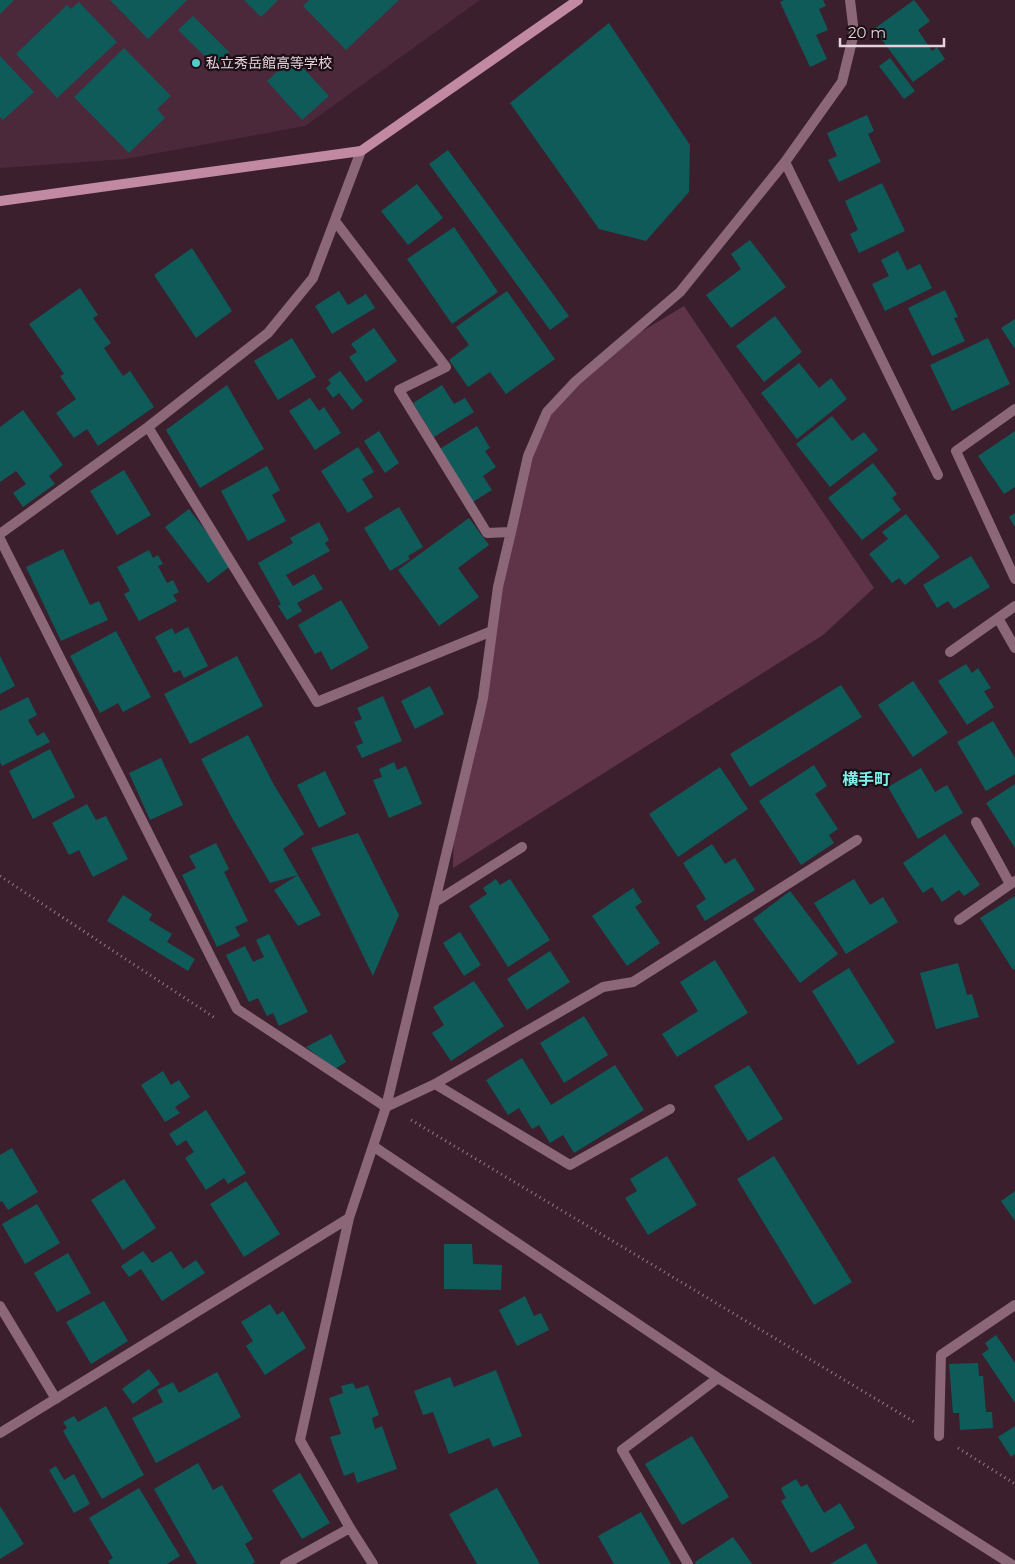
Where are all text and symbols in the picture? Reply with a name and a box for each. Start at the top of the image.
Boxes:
scale bar [840,15,944,47]
text: 20 m [848,23,886,42]
place label: 私立秀岳館高等学校 [206,54,332,72]
marker: 私立秀岳館高等学校 [190,57,202,69]
district label: 横手町 [842,770,890,789]

